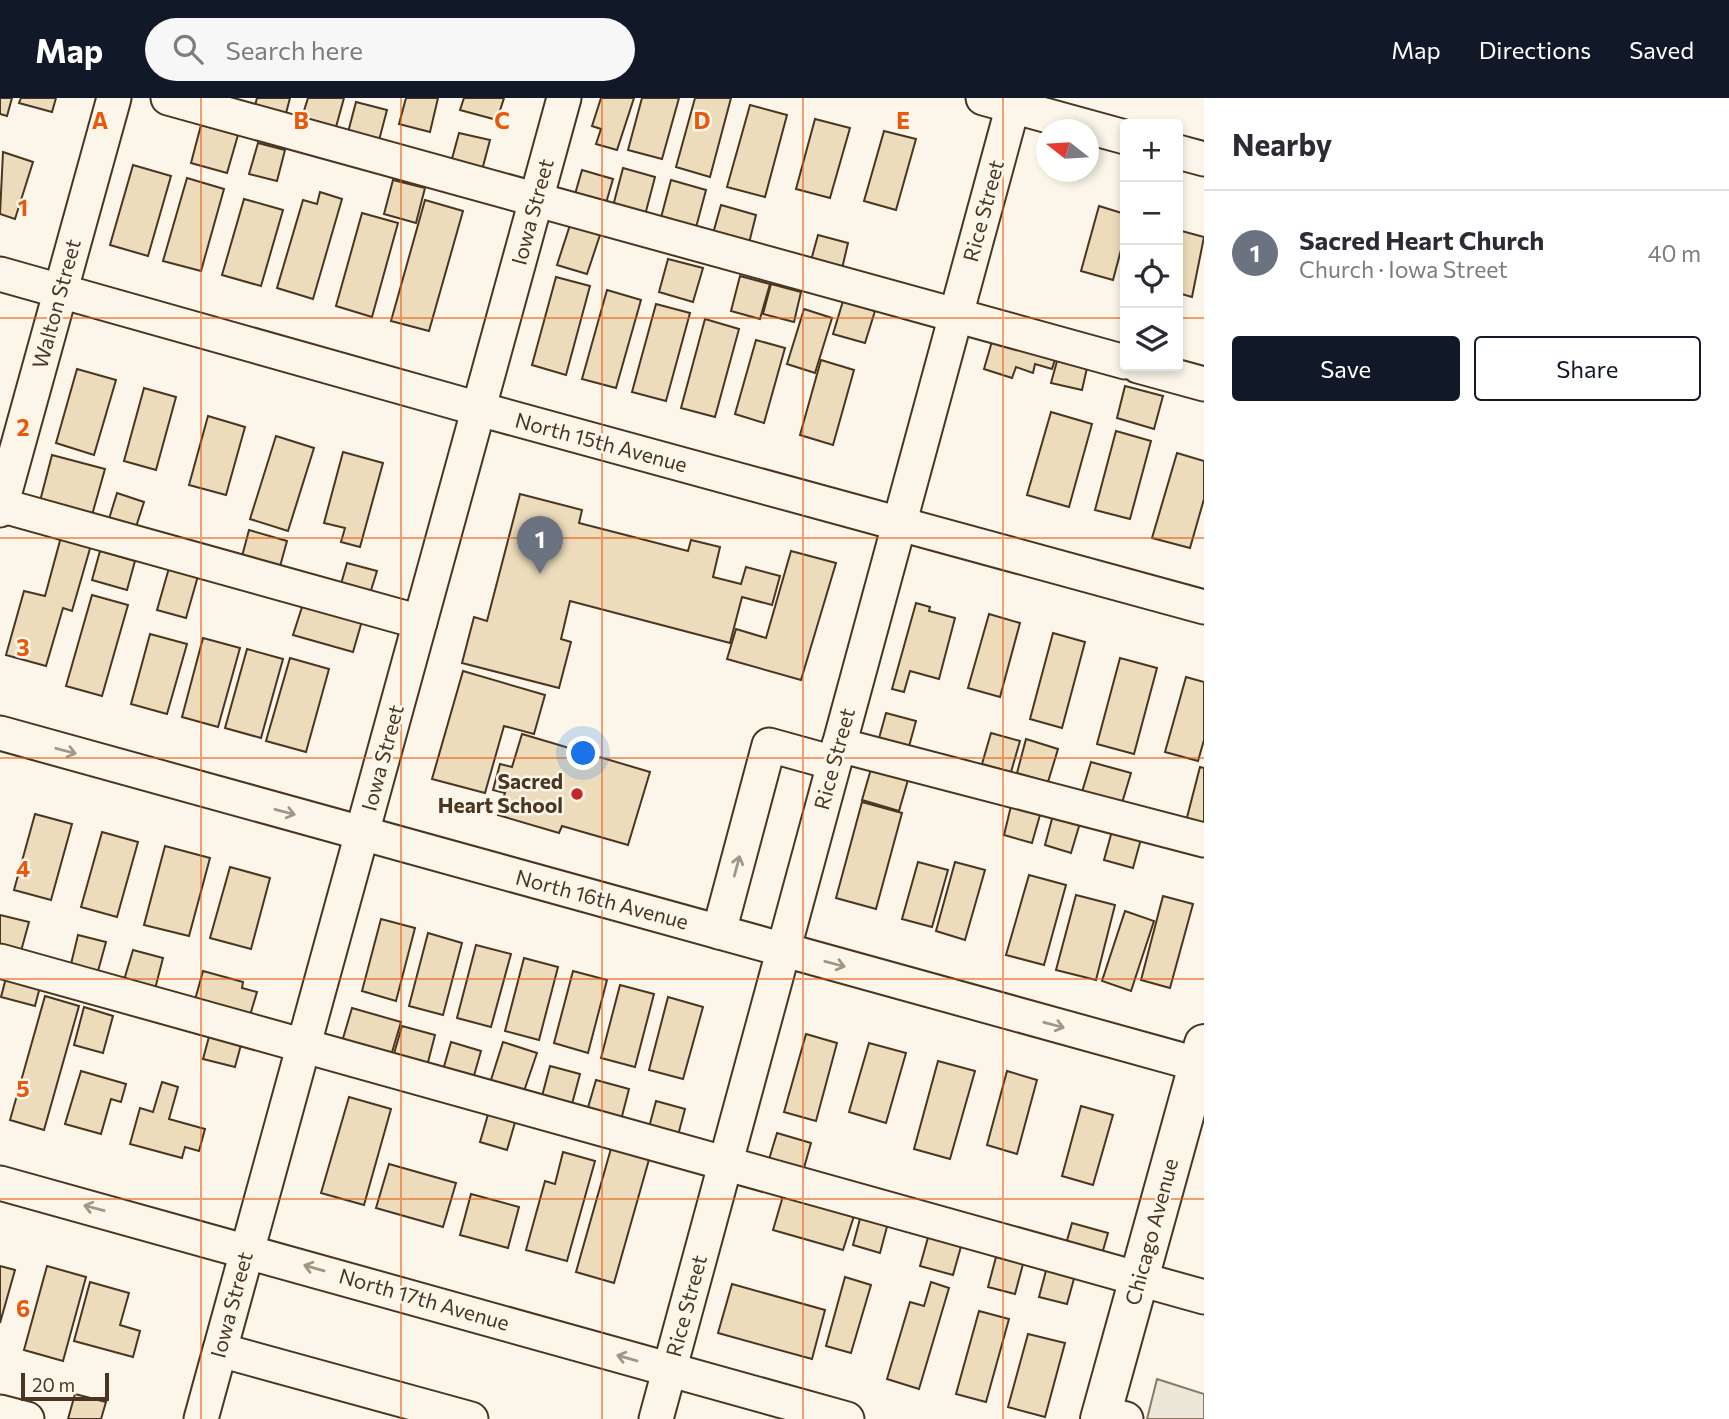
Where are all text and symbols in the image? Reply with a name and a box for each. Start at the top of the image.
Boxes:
search box [145,18,635,81]
text: Map [35,29,103,70]
icon: search [169,30,207,68]
text: Search here [225,34,363,65]
text: Map [1391,35,1441,64]
text: Directions [1479,35,1591,64]
text: Saved [1629,35,1694,64]
text: A [92,106,109,134]
text: B [293,106,309,134]
text: C [494,106,510,134]
text: D [694,106,711,134]
text: E [896,106,910,134]
north arrow [1036,119,1099,182]
map controls [1120,119,1183,371]
button: + [1120,119,1183,182]
text: Nearby [1232,125,1332,162]
street label: Iowa Street [505,156,558,267]
street label: Rice Street [957,157,1008,264]
button: − [1120,182,1183,245]
text: 1 [18,193,28,221]
text: Sacred Heart Church [1299,224,1544,255]
street label: Walton Street [26,236,85,371]
text: 1 [1250,239,1260,267]
text: 40 m [1648,239,1701,267]
button: locate [1120,245,1183,308]
text: Church · Iowa Street [1299,255,1508,283]
button: layers [1120,308,1183,371]
button: Save [1232,336,1460,401]
button: Share [1474,336,1701,401]
street label: North 15th Avenue [513,407,690,477]
text: 2 [16,413,30,441]
pin: 1 [517,516,563,574]
text: 3 [16,633,30,661]
street label: Iowa Street [355,702,408,813]
street label: Rice Street [808,705,859,812]
your location [566,736,600,770]
one-way arrow [55,746,77,759]
place label: Sacred Heart School [438,768,563,817]
marker: Sacred Heart School [569,786,585,802]
one-way arrow [273,806,296,819]
text: 4 [16,854,30,882]
one-way arrow [731,855,744,878]
street label: North 16th Avenue [513,863,692,934]
one-way arrow [824,959,846,972]
one-way arrow [1042,1019,1065,1032]
text: 5 [16,1074,30,1102]
street label: Chicago Avenue [1119,1155,1182,1308]
one-way arrow [83,1201,106,1214]
street label: Iowa Street [204,1249,257,1360]
street label: Rice Street [660,1252,711,1359]
one-way arrow [303,1261,325,1274]
street label: North 17th Avenue [336,1262,513,1335]
text: 6 [16,1294,30,1322]
one-way arrow [616,1351,638,1364]
scale bar [21,1370,108,1402]
text: 20 m [32,1373,75,1396]

